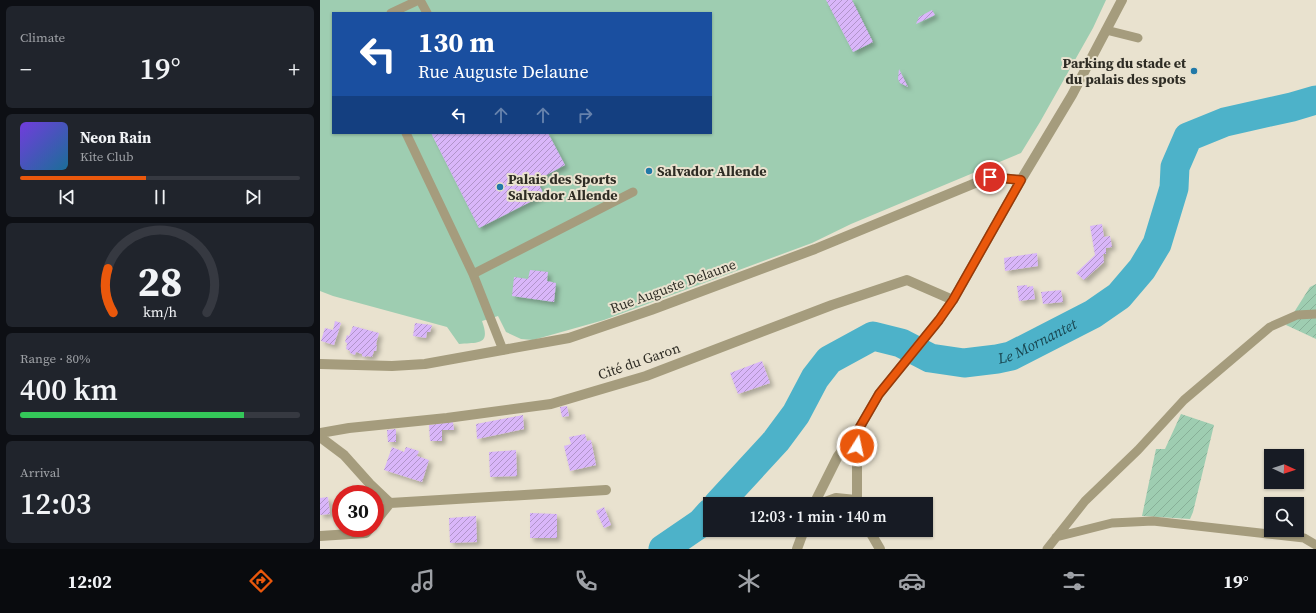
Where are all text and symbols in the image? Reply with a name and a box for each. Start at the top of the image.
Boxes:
text: 130 m [418,23,495,61]
icon: left [352,28,404,80]
text: Climate [20,29,65,46]
text: 19° [139,48,181,89]
place label: Parking du stade et du palais des spots [1063,53,1187,89]
text: − [20,54,32,84]
text: + [288,54,300,84]
text: Rue Auguste Delaune [418,59,589,84]
marker: Parking du stade et du palais des spots [1189,66,1199,76]
icon: left [448,104,470,126]
icon: ahead [490,104,512,126]
icon: ahead [532,104,554,126]
icon: right [574,104,596,126]
text: Neon Rain [80,127,151,148]
text: Kite Club [80,148,133,165]
pin [973,160,1007,194]
place label: Salvador Allende [657,161,767,181]
marker: Salvador Allende [644,166,654,176]
icon: arrive [979,166,1001,188]
place label: Palais des Sports Salvador Allende [508,169,618,205]
marker: Palais des Sports Salvador Allende [495,182,505,192]
icon: previous [56,186,78,208]
icon: pause [149,186,171,208]
icon: next [242,186,264,208]
text: 28 [137,252,183,309]
street label: Rue Auguste Delaune [607,254,739,318]
text: km/h [143,301,177,321]
water label: Le Mornantet [995,313,1081,369]
street label: Cité du Garon [595,337,683,384]
text: Range · 80% [20,350,91,367]
text: 400 km [20,369,118,410]
position arrow [836,425,878,467]
north arrow [1264,449,1304,489]
map controls [1264,449,1304,537]
text: Arrival [20,464,60,481]
text: 12:03 [20,483,91,524]
speed limit sign: 30 [332,485,384,537]
button: search [1264,497,1304,537]
text: 12:03 · 1 min · 140 m [750,506,886,527]
icon: directions [247,567,275,595]
icon: music [409,567,437,595]
icon: phone [572,567,600,595]
icon: climate [735,567,763,595]
icon: car [898,567,926,595]
icon: filters [1060,567,1088,595]
text: 12:02 [67,569,112,594]
text: 19° [1223,569,1249,594]

